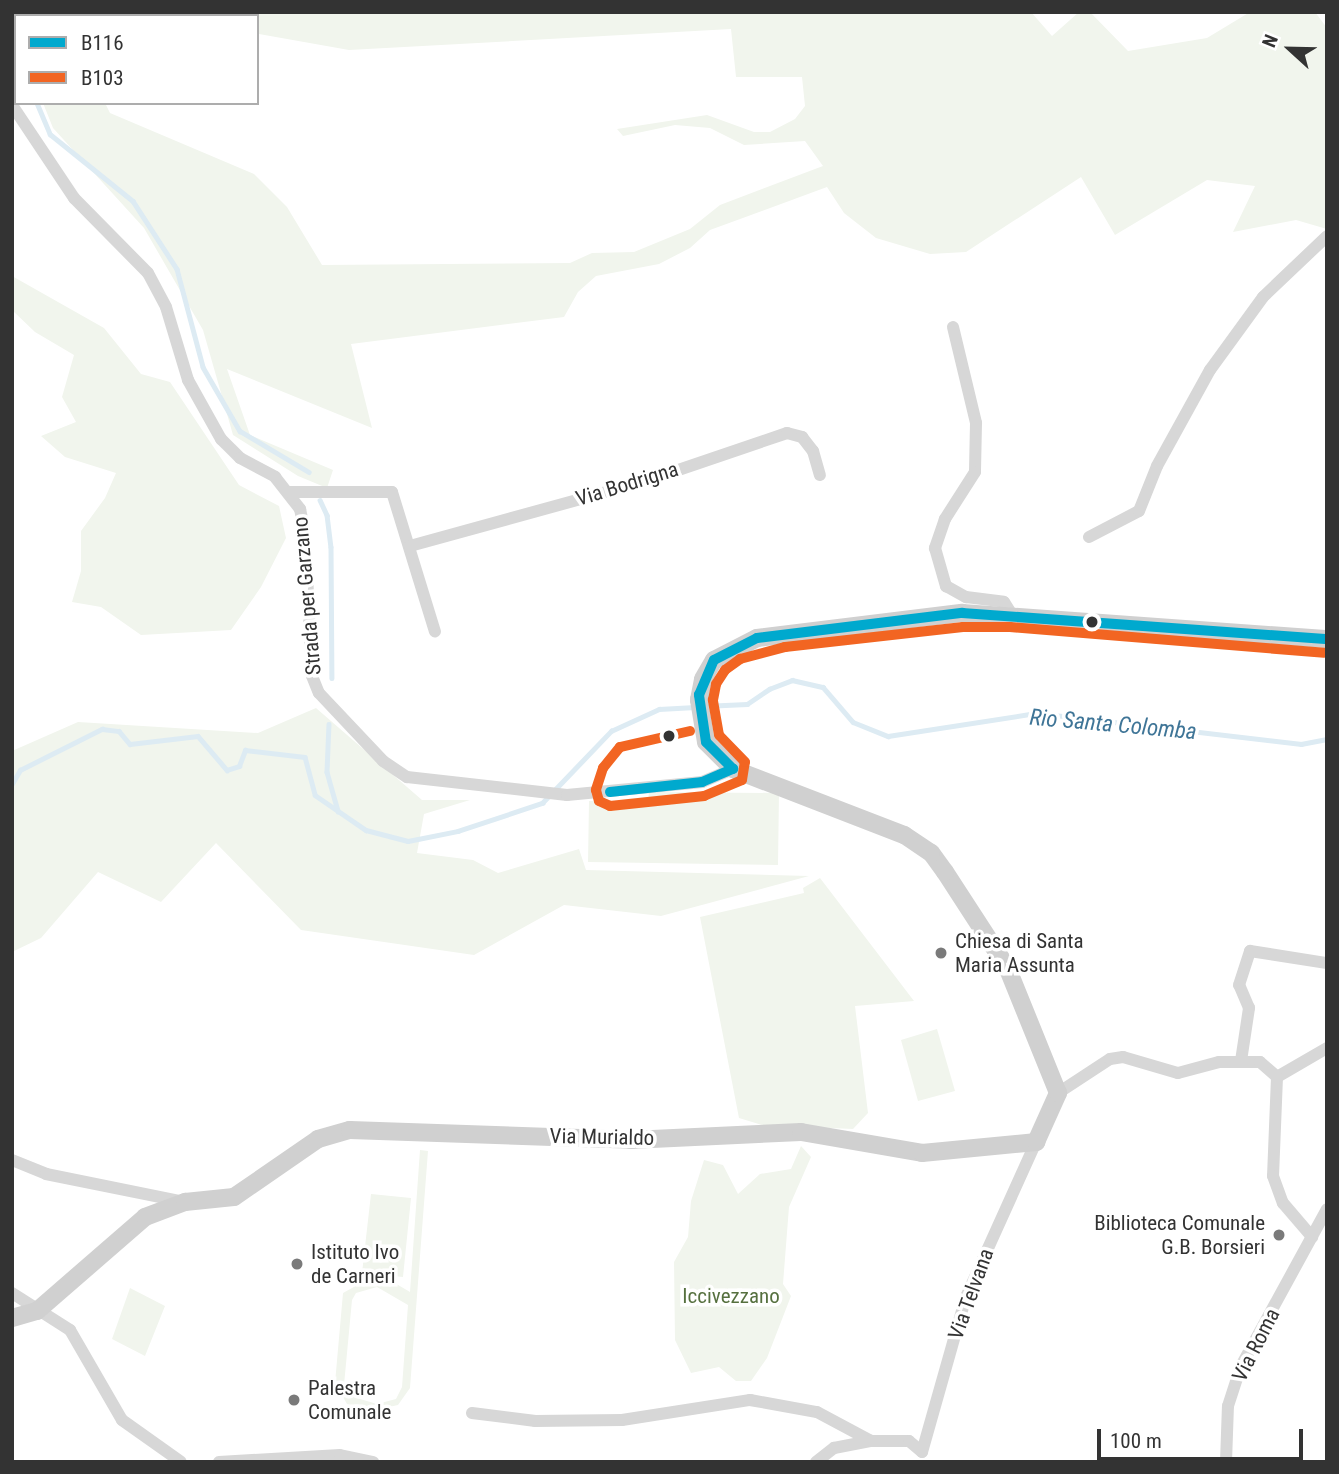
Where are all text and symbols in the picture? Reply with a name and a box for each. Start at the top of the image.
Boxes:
legend [14,14,259,105]
north arrow [1255,14,1325,84]
text: B116 [81,31,124,55]
text: N [1257,31,1283,51]
text: B103 [81,66,124,90]
street label: Via Bodrigna [573,456,681,512]
street label: Strada per Garzano [288,516,326,676]
unlabelled marker [1085,615,1099,629]
water label: Rio Santa Colomba [1028,704,1198,746]
unlabelled marker [662,729,676,743]
place label: Chiesa di Santa Maria Assunta [955,928,1084,978]
marker: Chiesa di Santa Maria Assunta [933,945,949,961]
street label: Via Murialdo [550,1123,654,1151]
place label: Biblioteca Comunale G.B. Borsieri [1094,1210,1265,1260]
marker: Biblioteca Comunale G.B. Borsieri [1271,1227,1287,1243]
place label: Istituto Ivo de Carneri [311,1239,399,1289]
street label: Via Telvana [943,1245,999,1343]
marker: Istituto Ivo de Carneri [289,1256,305,1272]
park label: Iccivezzano [682,1283,780,1309]
street label: Via Roma [1227,1304,1285,1386]
place label: Palestra Comunale [308,1375,391,1425]
marker: Palestra Comunale [286,1392,302,1408]
scale bar [1101,1414,1308,1458]
text: 100 m [1110,1429,1162,1453]

